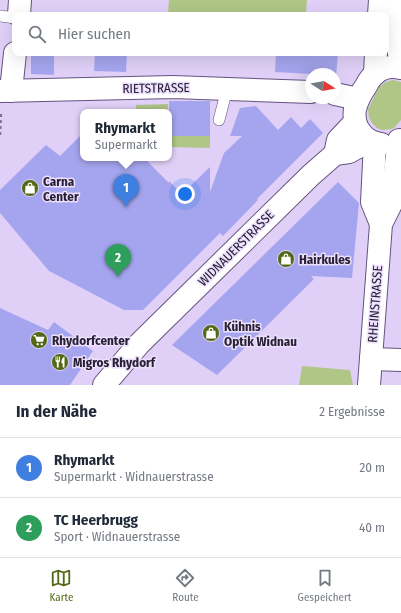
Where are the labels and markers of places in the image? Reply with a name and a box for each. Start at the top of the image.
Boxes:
place label: Carna Center [43,174,79,204]
pin: 1 [113,174,139,207]
shop icon: Carna Center [20,178,40,198]
pin: 2 [105,244,131,277]
shop icon: Hairkules [276,249,296,269]
place label: Hairkules [299,252,351,267]
place label: Kühnis Optik Widnau [224,319,297,349]
shop icon: Kühnis Optik Widnau [201,323,221,343]
supermarket icon: Rhydorfcenter [29,330,49,350]
place label: Rhydorfcenter [52,333,130,348]
restaurant icon: Migros Rhydorf [50,352,70,372]
place label: Migros Rhydorf [73,355,157,370]

